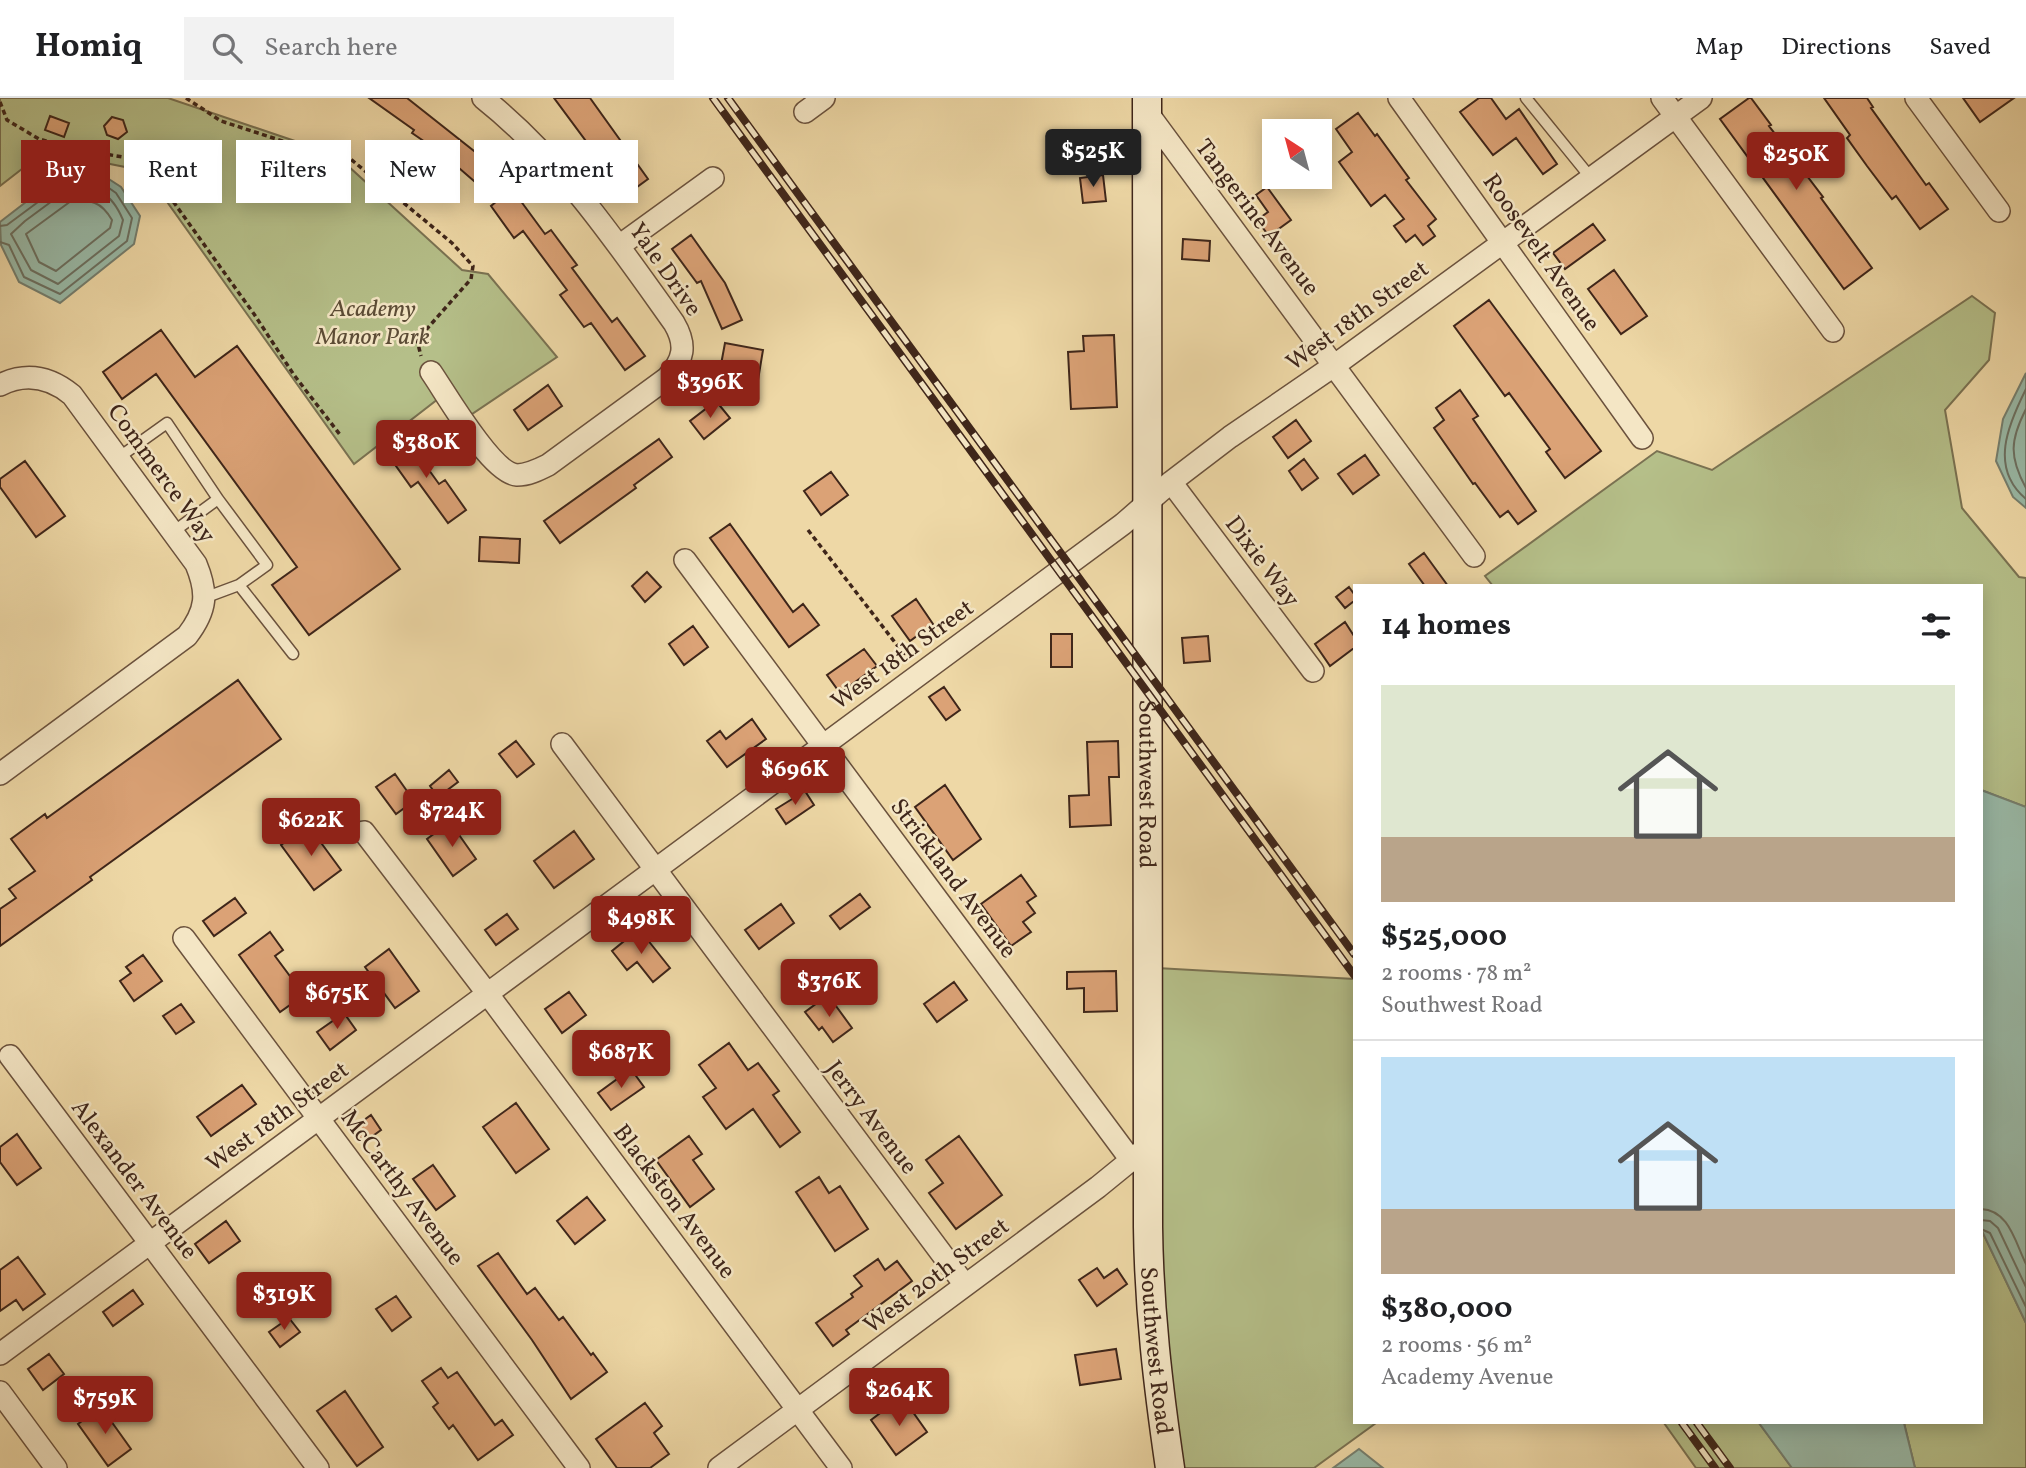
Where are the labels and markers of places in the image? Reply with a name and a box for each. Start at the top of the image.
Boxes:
pin: $525K [1044,130,1142,189]
pin: $250K [1747,132,1845,192]
pin: $396K [661,360,759,420]
pin: $380K [377,420,475,480]
pin: $696K [746,748,844,807]
pin: $724K [403,790,501,849]
pin: $622K [262,798,360,858]
pin: $498K [592,896,690,956]
pin: $376K [780,960,878,1019]
pin: $675K [288,972,386,1031]
pin: $687K [572,1030,670,1090]
pin: $319K [235,1272,333,1332]
pin: $264K [850,1368,948,1428]
pin: $759K [56,1376,154,1436]

